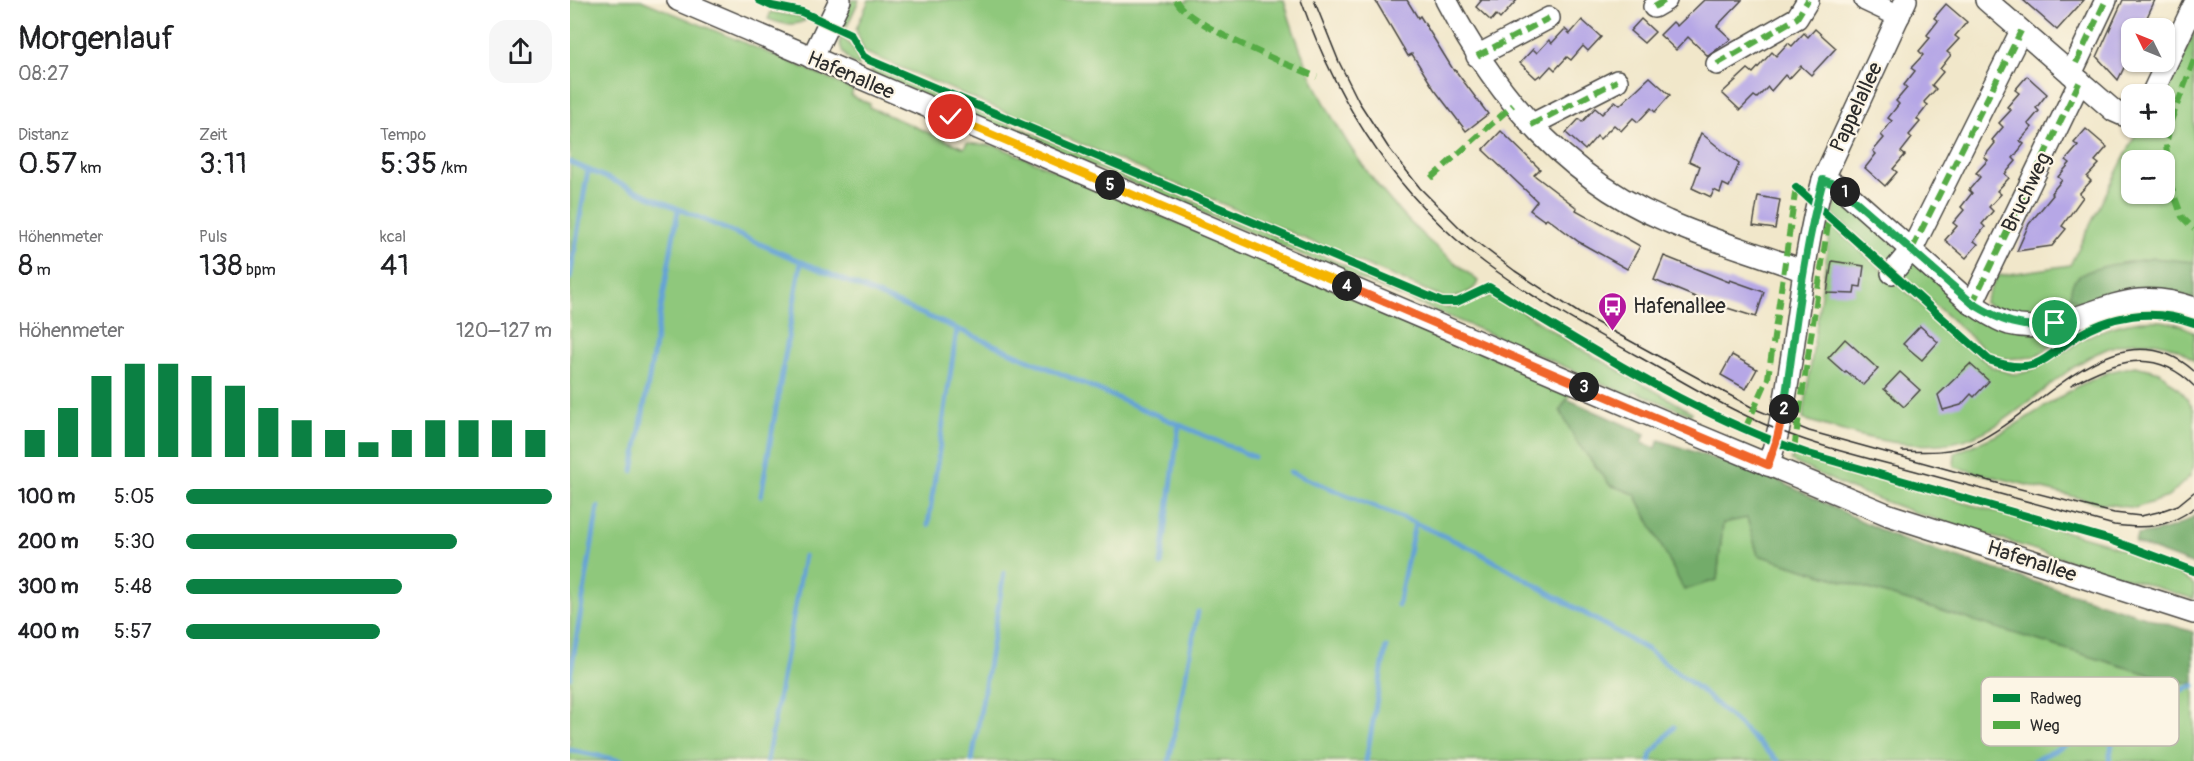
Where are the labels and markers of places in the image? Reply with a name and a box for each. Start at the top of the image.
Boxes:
pin [925,91,976,142]
pin: 5 [1095,170,1125,200]
pin: 1 [1830,177,1860,207]
pin: 4 [1332,271,1362,301]
bus stop icon: Hafenallee [1596,290,1628,332]
place label: Hafenallee [1633,293,1726,320]
pin [2029,297,2080,348]
pin: 3 [1569,372,1599,402]
pin: 2 [1769,394,1799,424]

